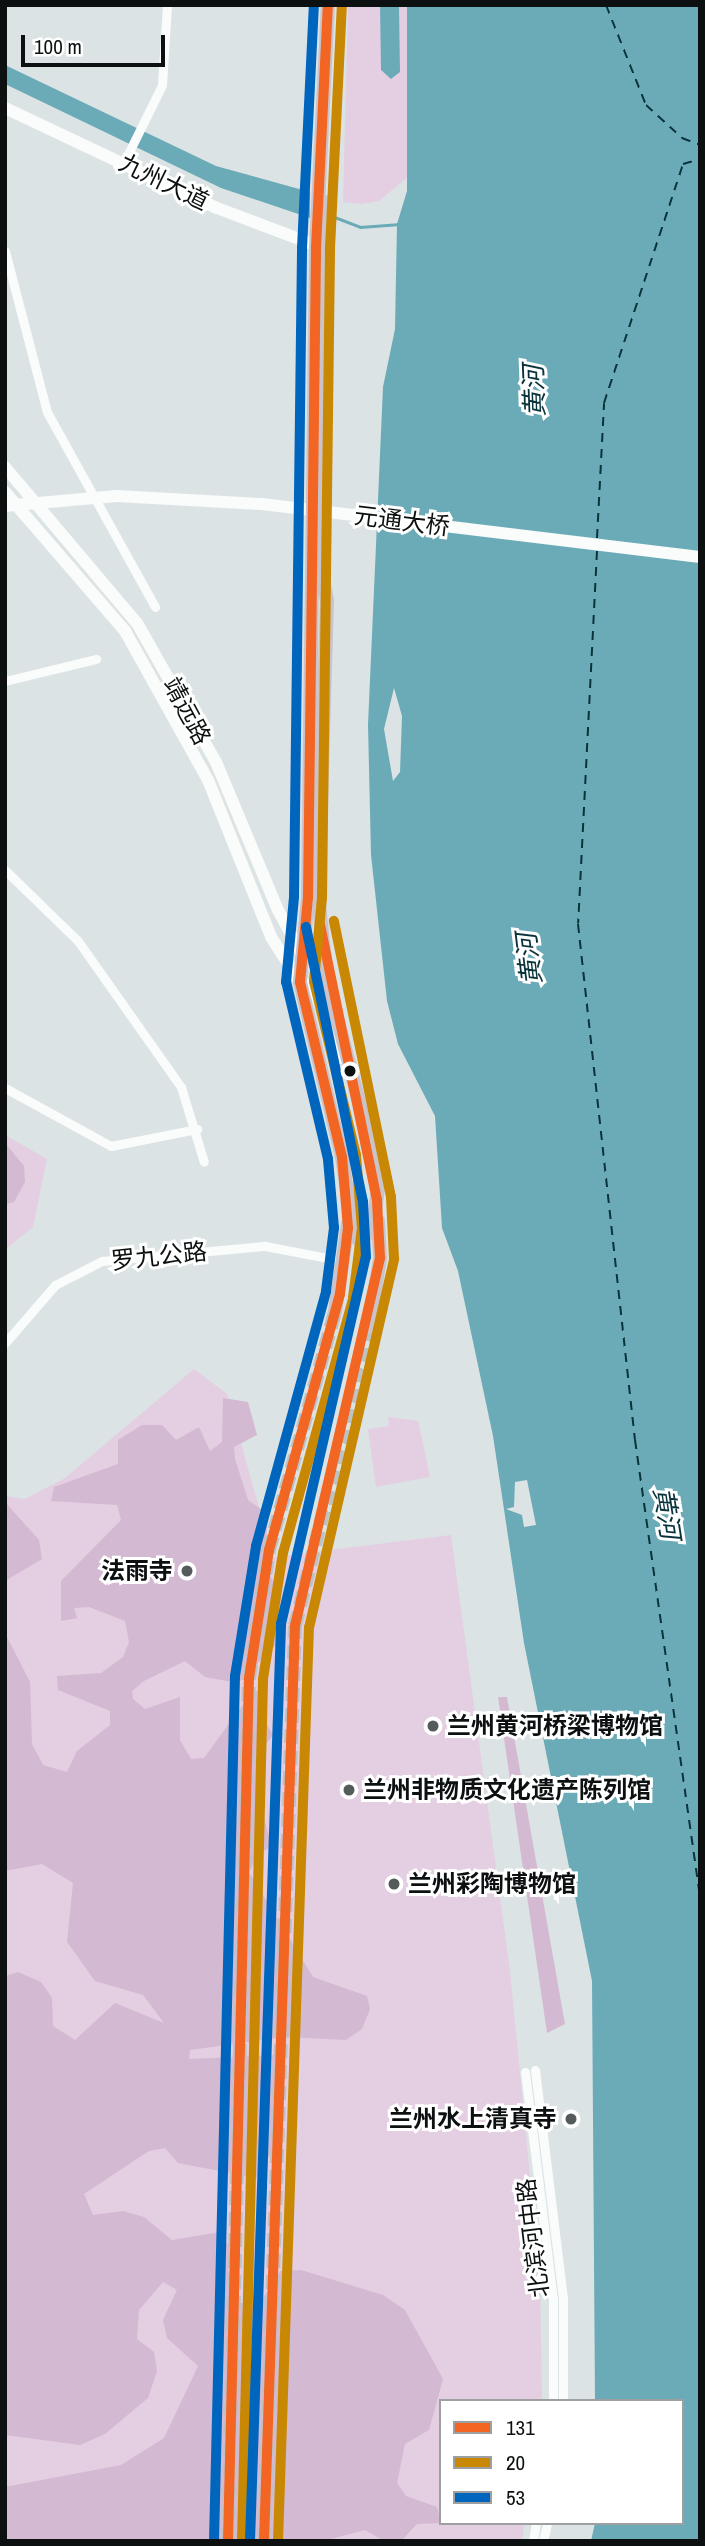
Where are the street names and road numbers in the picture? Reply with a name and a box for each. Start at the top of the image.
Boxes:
street label: 九州大道 [115,148,213,216]
street label: 元通大桥 [353,501,451,541]
street label: 靖远路 [157,672,217,750]
street label: 罗九公路 [110,1237,208,1275]
street label: 北滨河中路 [511,2177,555,2299]

